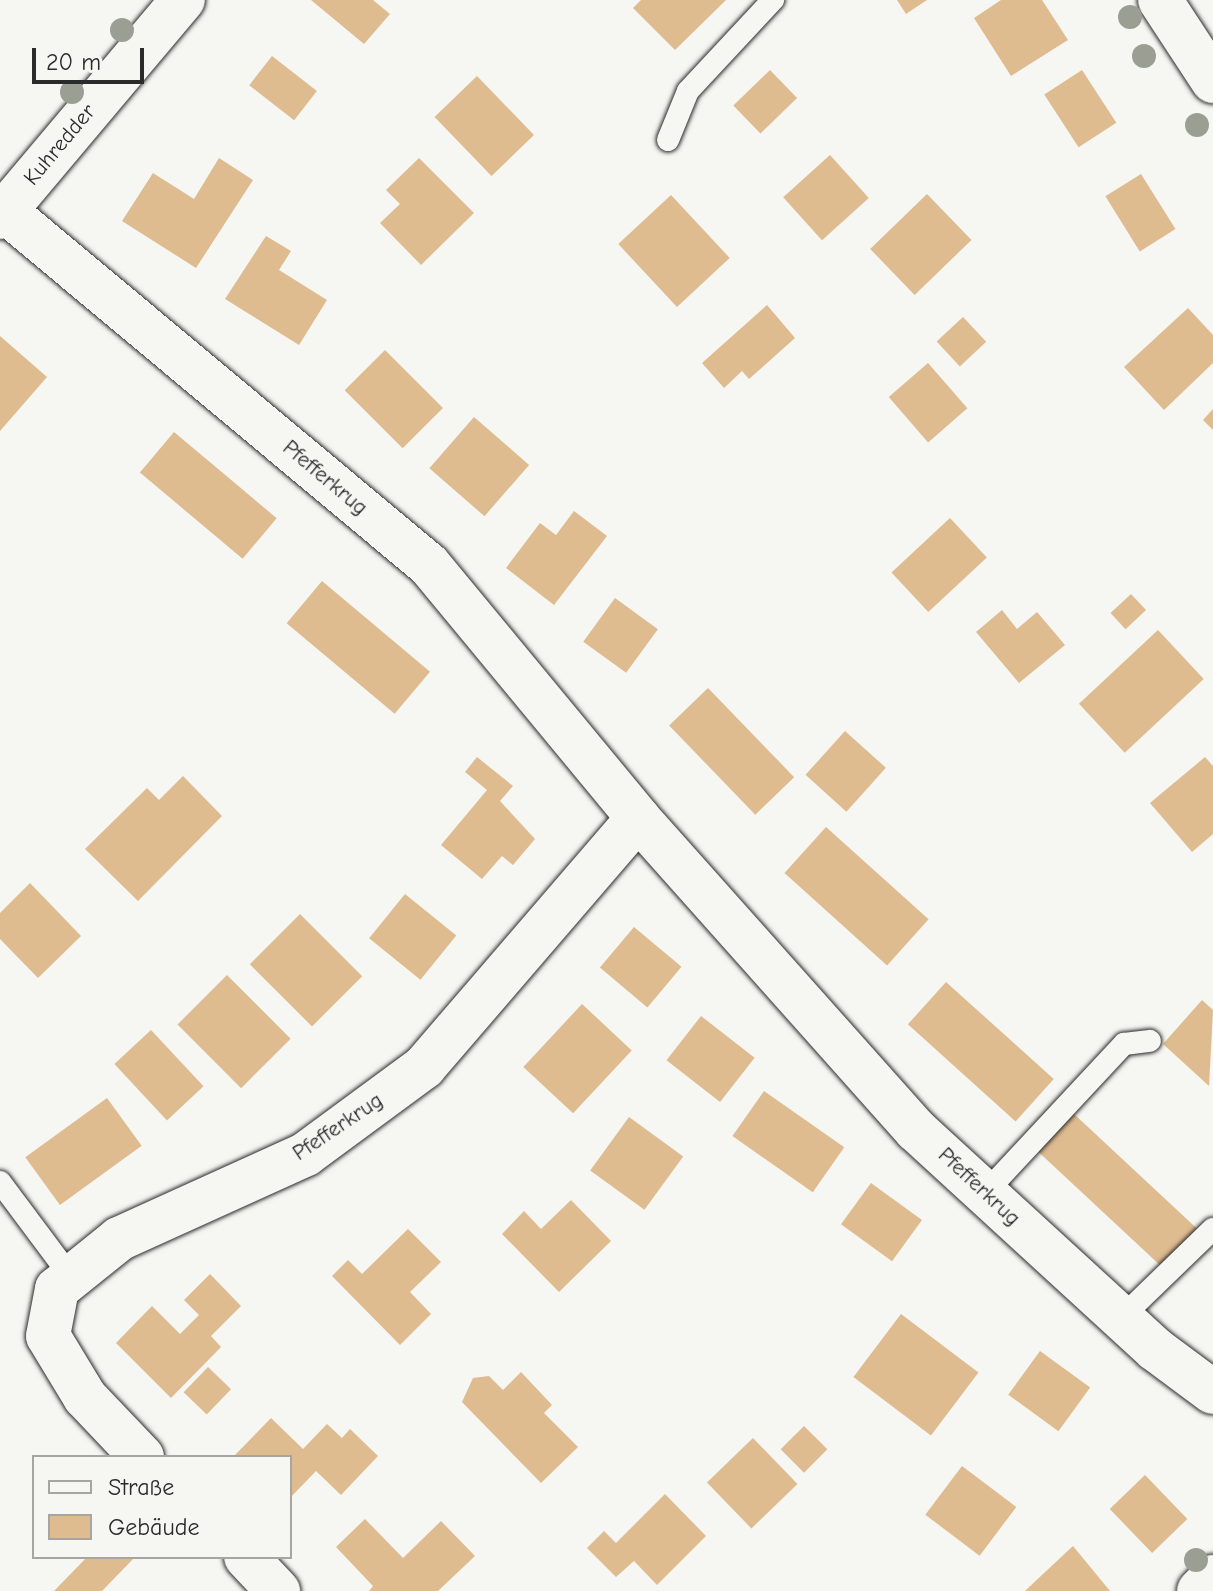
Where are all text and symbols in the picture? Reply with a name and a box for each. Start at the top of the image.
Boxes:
scale bar [36,32,148,82]
text: 20 m [46,48,101,76]
street label: Kuhredder [18,99,102,191]
street label: Pfefferkrug [277,435,373,521]
street label: Pfefferkrug [288,1087,388,1167]
street label: Pfefferkrug [932,1142,1026,1232]
legend [32,1455,292,1559]
text: Straße [108,1473,174,1501]
text: Gebäude [108,1513,199,1541]

